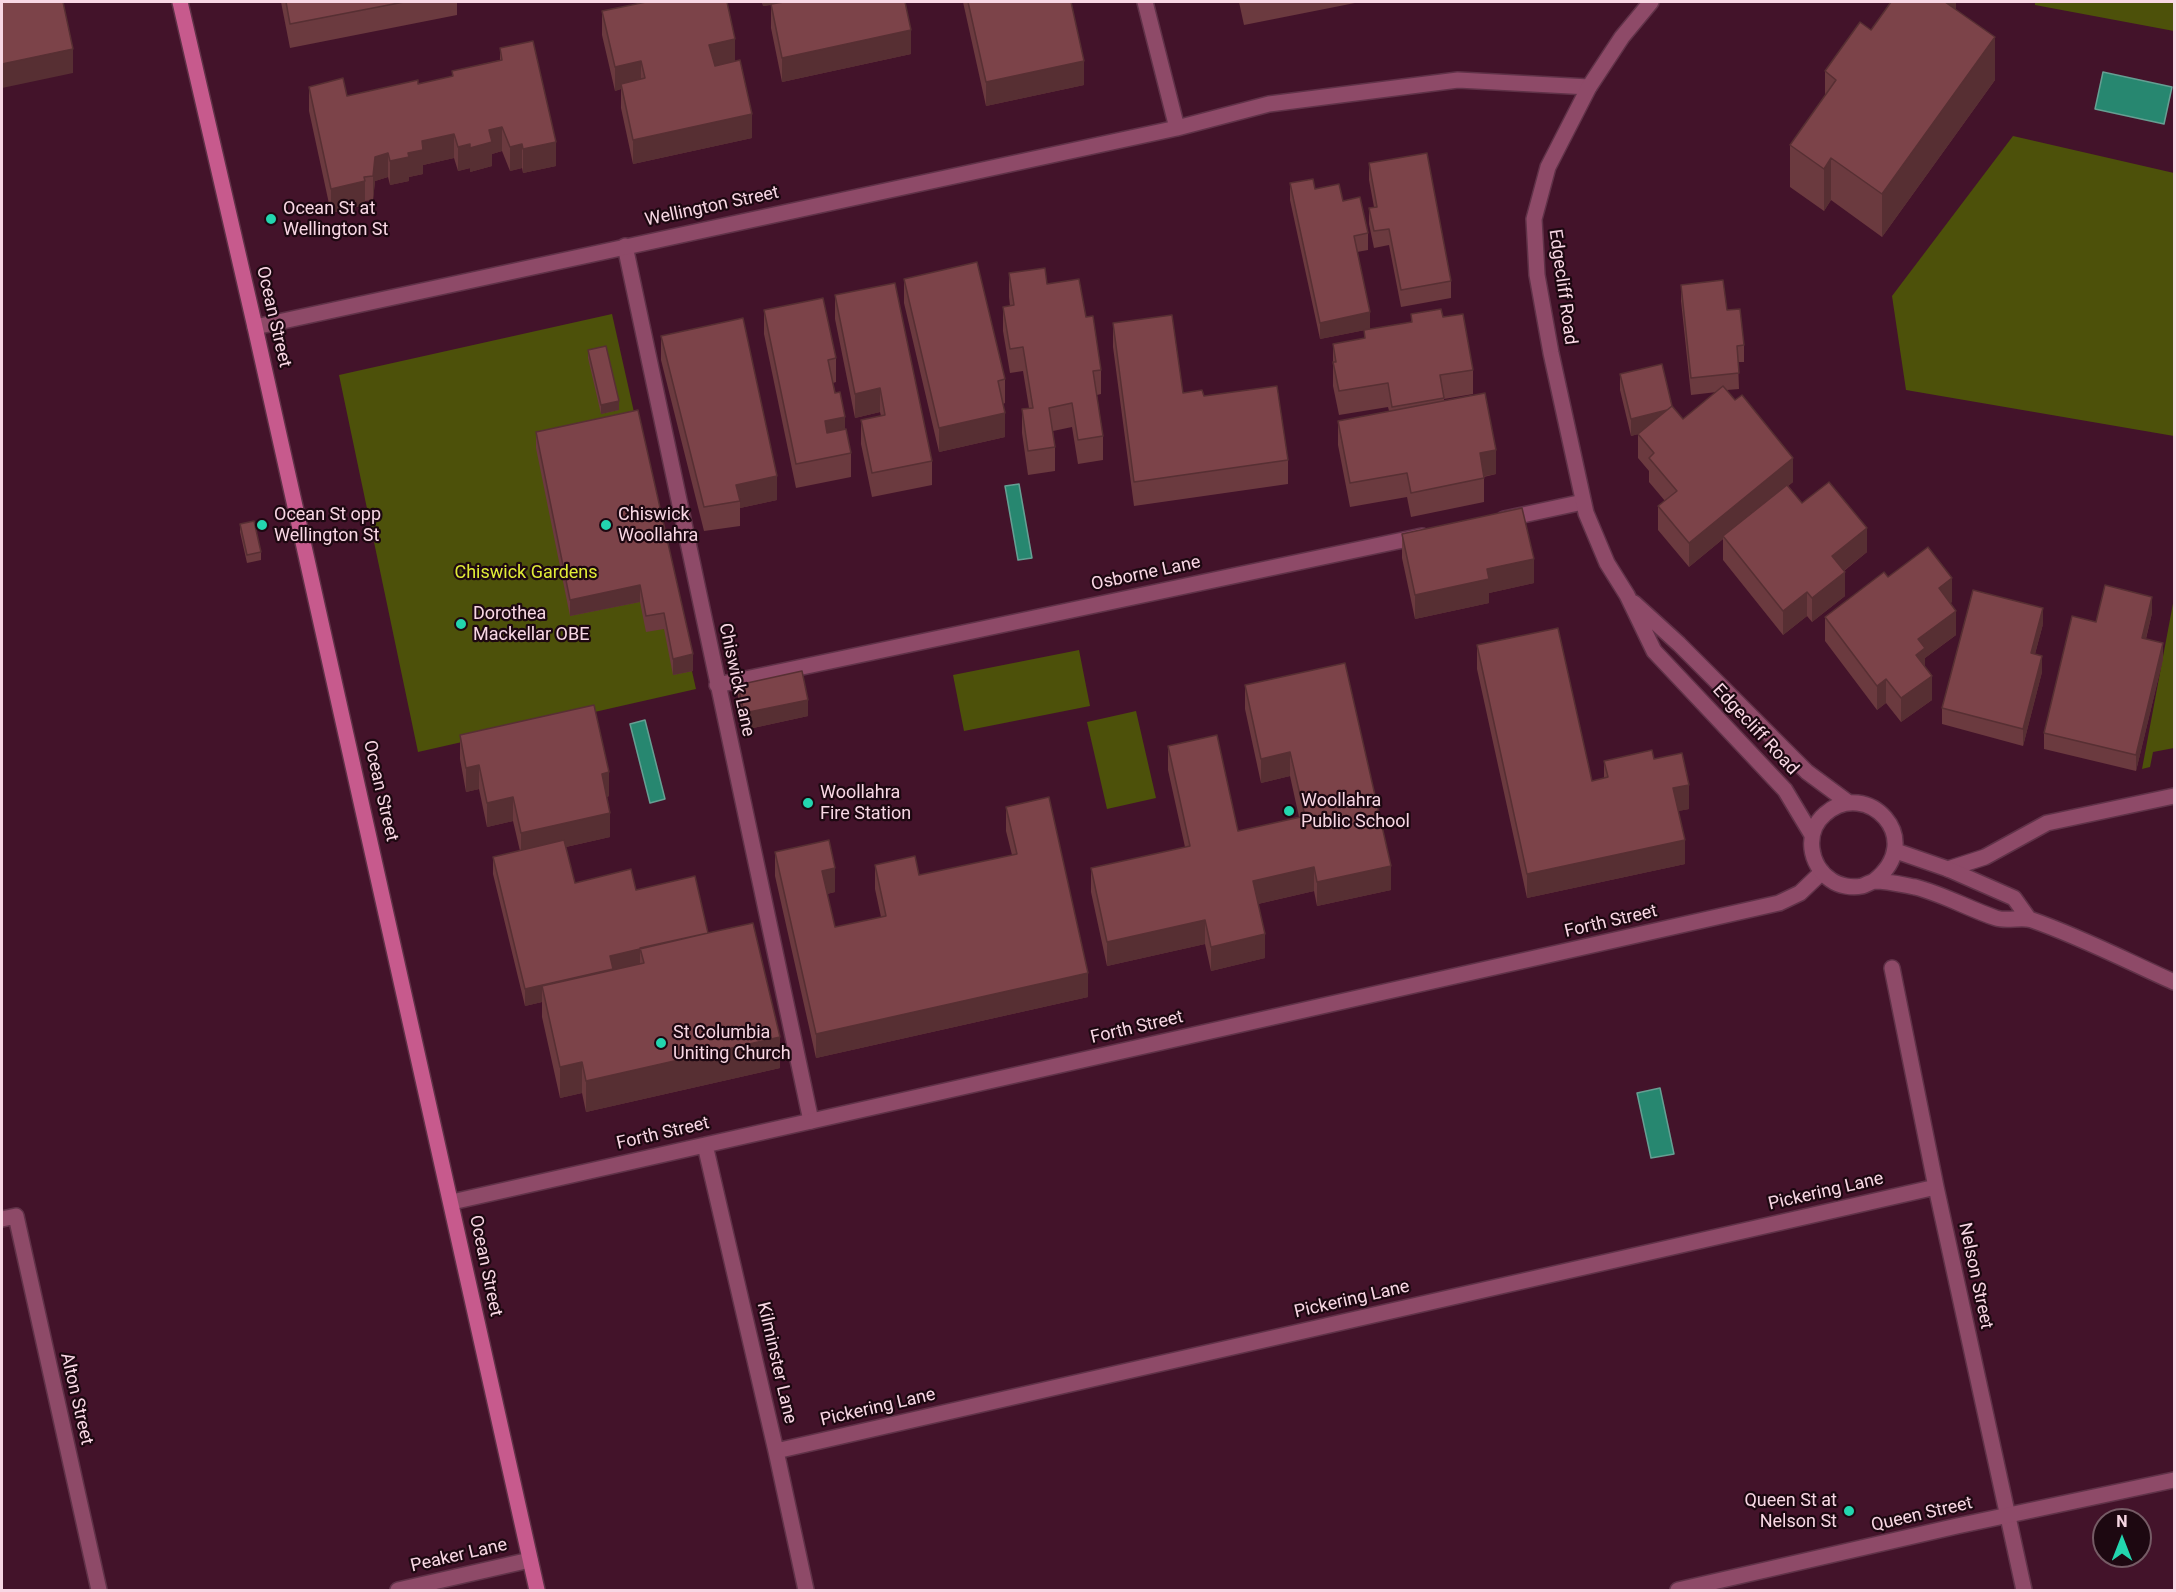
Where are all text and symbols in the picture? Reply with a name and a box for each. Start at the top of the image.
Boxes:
street label: Wellington Street [643,182,781,232]
place label: Ocean St at Wellington St [283,198,388,240]
marker: Ocean St at Wellington St [264,212,278,226]
street label: Edgecliff Road [1543,228,1581,346]
street label: Ocean Street [251,264,295,370]
place label: Ocean St opp Wellington St [274,504,381,546]
place label: Chiswick Woollahra [618,504,698,546]
marker: Ocean St opp Wellington St [255,518,269,532]
marker: Chiswick Woollahra [599,518,613,532]
street label: Osborne Lane [1089,552,1203,596]
park label: Chiswick Gardens [454,562,598,584]
place label: Dorothea Mackellar OBE [473,603,589,646]
marker: Dorothea Mackellar OBE [454,617,468,631]
street label: Chiswick Lane [713,621,759,739]
street label: Edgecliff Road [1707,680,1803,780]
street label: Ocean Street [358,738,402,844]
place label: Woollahra Fire Station [820,782,911,824]
place label: Woollahra Public School [1301,790,1410,832]
marker: Woollahra Fire Station [801,796,815,810]
marker: Woollahra Public School [1282,804,1296,818]
street label: Forth Street [1563,901,1659,943]
street label: Forth Street [1089,1007,1185,1049]
place label: St Columbia Uniting Church [673,1022,791,1064]
marker: St Columbia Uniting Church [654,1036,668,1050]
street label: Forth Street [615,1113,711,1155]
street label: Pickering Lane [1766,1168,1886,1216]
street label: Ocean Street [464,1213,506,1319]
street label: Nelson Street [1953,1221,1997,1331]
street label: Pickering Lane [1292,1276,1412,1324]
street label: Kilminster Lane [751,1300,801,1426]
street label: Alton Street [55,1351,97,1447]
street label: Pickering Lane [818,1384,938,1432]
place label: Queen St at Nelson St [1744,1490,1837,1532]
street label: Queen Street [1869,1493,1975,1537]
marker: Queen St at Nelson St [1842,1504,1856,1518]
north arrow [2092,1508,2152,1568]
text: N [2116,1512,2128,1531]
street label: Peaker Lane [409,1534,509,1578]

